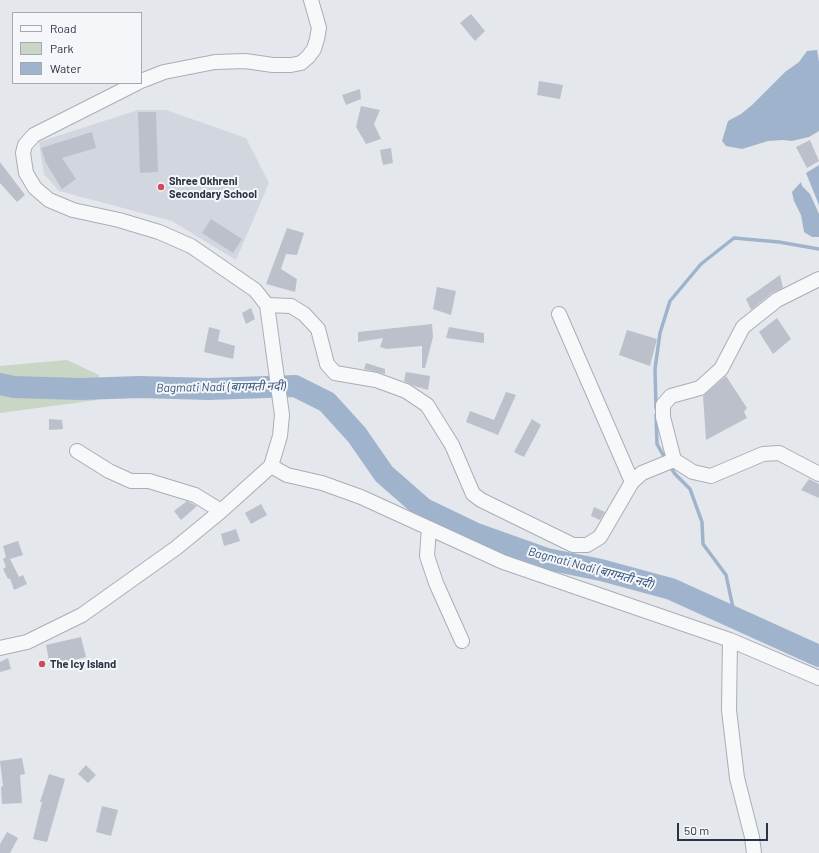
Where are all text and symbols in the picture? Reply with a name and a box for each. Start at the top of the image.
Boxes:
legend [12,12,142,84]
text: Road [50,21,77,35]
text: Park [50,41,74,55]
text: Water [50,61,81,75]
place label: Shree Okhreni Secondary School [169,174,257,200]
marker: Shree Okhreni Secondary School [156,182,166,192]
water label: Bagmati Nadi (बागमती नदी) [156,379,286,395]
water label: Bagmati Nadi (बागमती नदी) [527,544,655,592]
place label: The Icy Island [50,657,116,671]
marker: The Icy Island [37,659,47,669]
scale bar [679,815,770,841]
text: 50 m [684,823,709,837]

